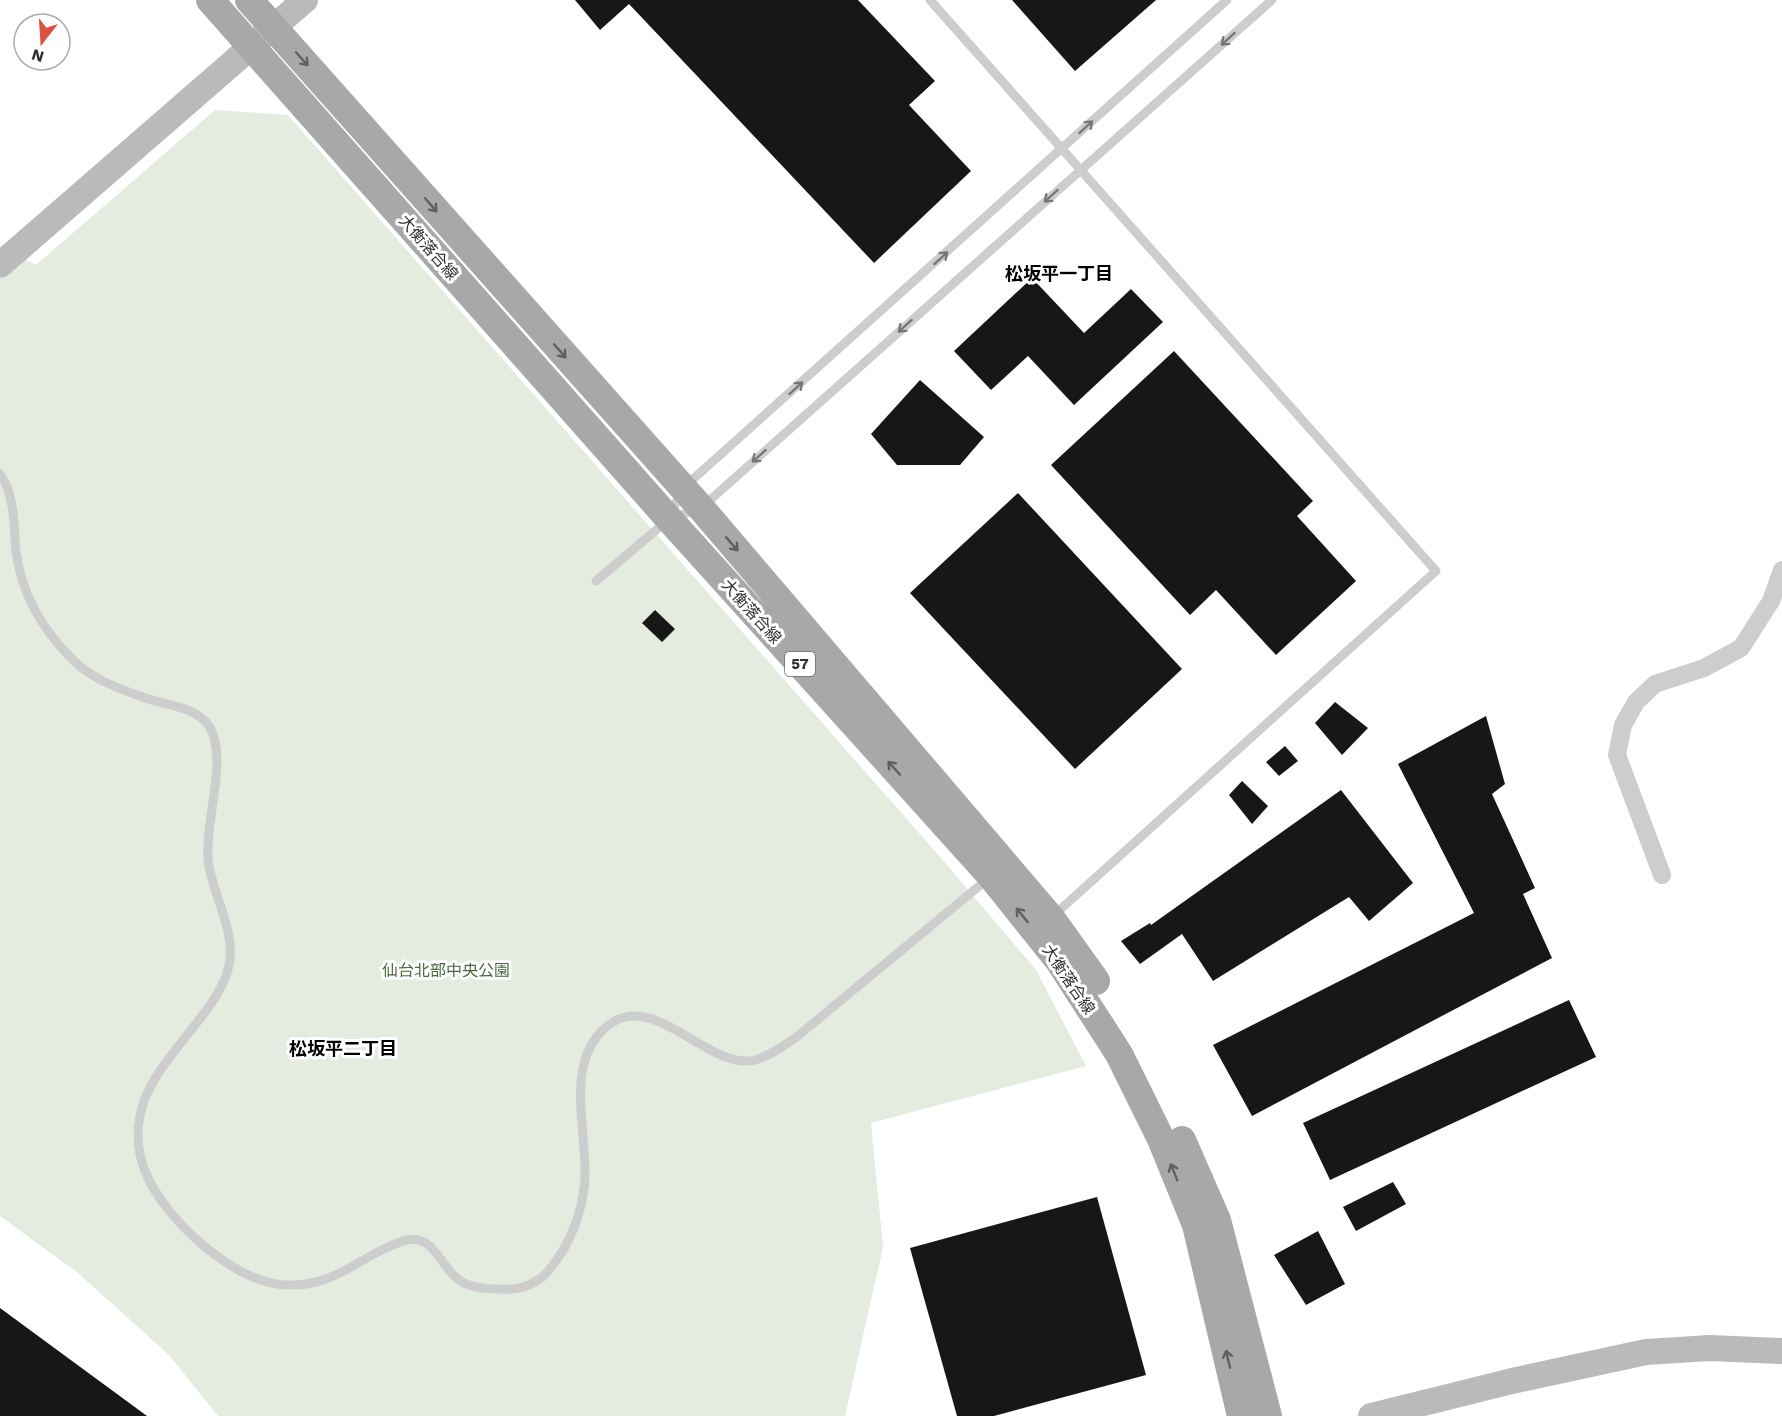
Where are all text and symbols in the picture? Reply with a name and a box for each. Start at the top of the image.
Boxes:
north arrow [12,12,72,72]
one-way arrow [1221,32,1236,46]
text: N [29,45,46,67]
one-way arrow [295,51,309,66]
one-way arrow [1078,120,1093,134]
one-way arrow [1043,189,1058,203]
one-way arrow [424,197,438,212]
street label: 大衡落合線 [395,211,462,284]
one-way arrow [933,251,948,265]
district label: 松坂平一丁目 [1005,263,1113,284]
one-way arrow [898,319,913,333]
one-way arrow [553,343,567,358]
one-way arrow [788,381,803,395]
one-way arrow [752,449,767,463]
one-way arrow [725,536,738,552]
street label: 大衡落合線 [718,575,785,647]
road number: 57 [785,652,815,676]
one-way arrow [887,761,901,776]
one-way arrow [1016,907,1029,923]
street label: 大衡落合線 [1038,941,1099,1018]
park label: 仙台北部中央公園 [382,961,510,980]
district label: 松坂平二丁目 [289,1038,397,1059]
one-way arrow [1168,1163,1179,1182]
one-way arrow [1221,1350,1233,1369]

